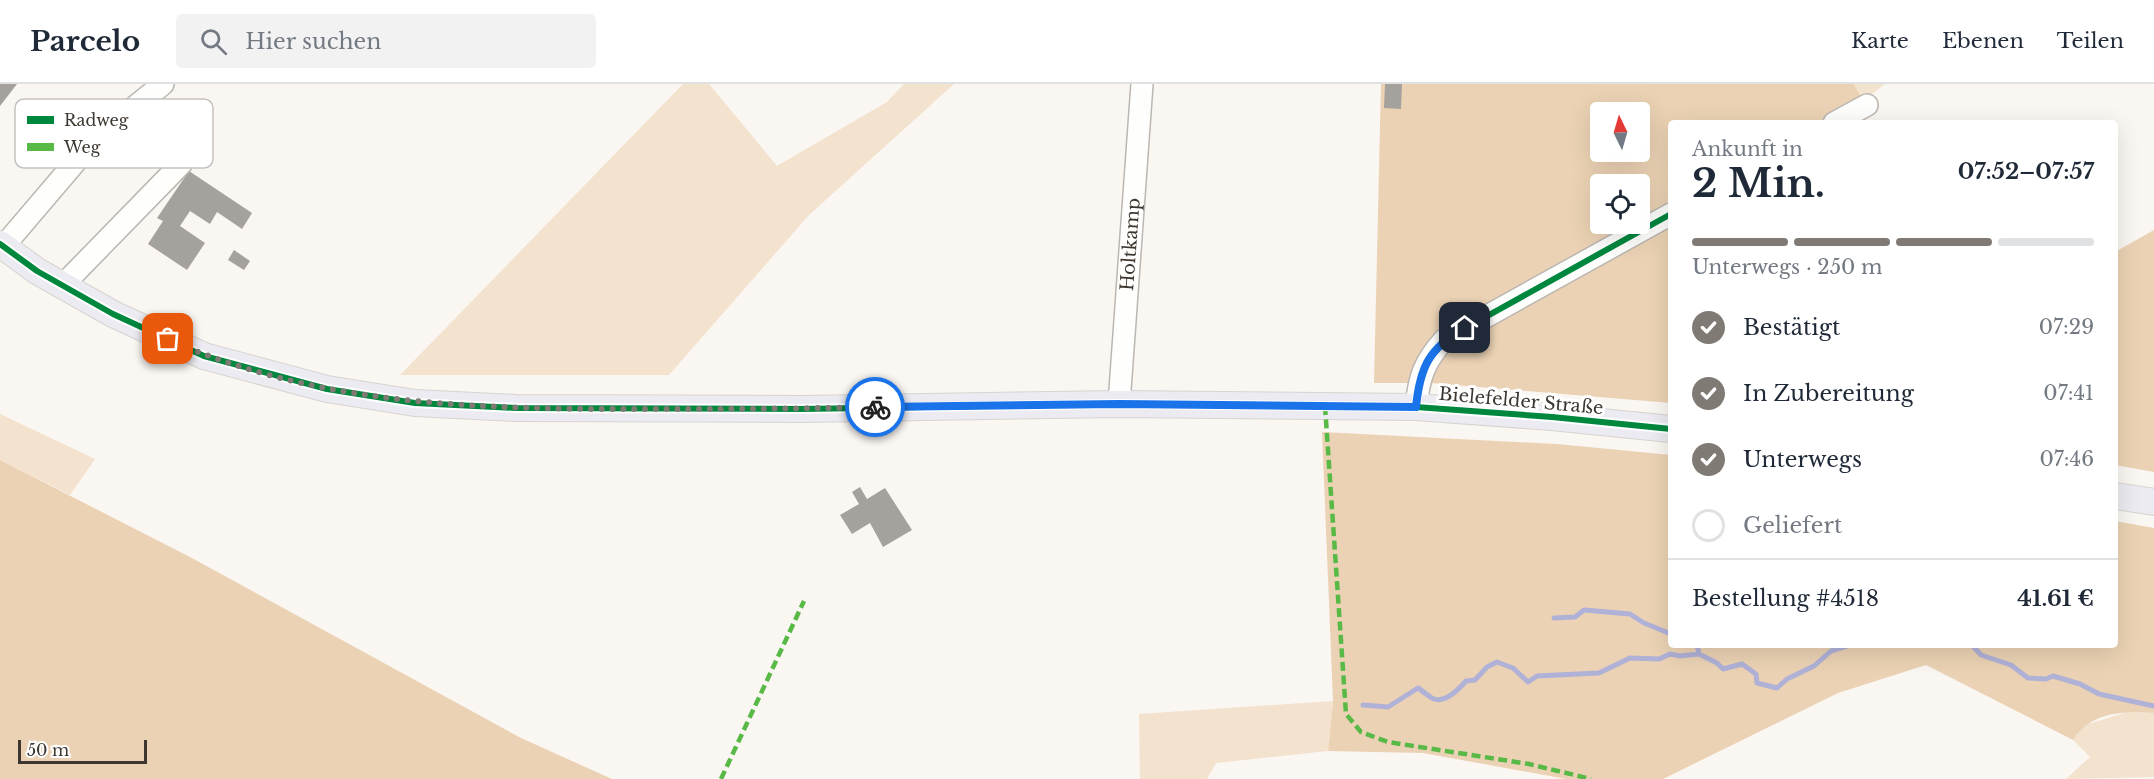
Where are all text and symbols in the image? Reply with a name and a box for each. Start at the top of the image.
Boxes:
search box [176,14,596,68]
text: Parcelo [30,24,140,59]
icon: search [197,25,230,58]
text: Hier suchen [245,28,381,55]
text: Karte [1851,28,1909,54]
text: Ebenen [1942,28,2024,54]
text: Teilen [2057,28,2124,54]
legend [15,99,213,168]
north arrow [1590,102,1650,162]
map controls [1590,102,1650,234]
text: Radweg [64,110,129,130]
text: Weg [63,137,101,157]
text: Ankunft in [1692,137,1803,161]
text: 07:52–07:57 [1958,158,2094,185]
text: 2 Min. [1692,159,1825,208]
button: locate [1590,174,1650,234]
street label: Holtkamp [1116,197,1145,292]
text: Unterwegs · 250 m [1692,255,1882,279]
pin [1439,302,1490,353]
icon: home [1448,311,1481,344]
icon: check [1692,311,1725,344]
pin [142,313,193,364]
text: Bestätigt [1743,314,1840,341]
text: 07:29 [2039,315,2094,339]
icon: bag [151,322,184,355]
courier [845,377,905,437]
icon: check [1692,377,1725,410]
text: In Zubereitung [1743,380,1914,407]
text: 07:41 [2043,381,2094,405]
street label: Bielefelder Straße [1438,383,1604,419]
icon: bike [859,391,892,424]
icon: check [1692,443,1725,476]
text: Unterwegs [1743,446,1862,473]
text: 07:46 [2039,447,2094,471]
text: Geliefert [1743,512,1842,539]
text: Bestellung #4518 [1692,585,1879,612]
text: 41.61 € [2017,585,2094,612]
scale bar [18,737,147,764]
text: 50 m [27,740,69,760]

